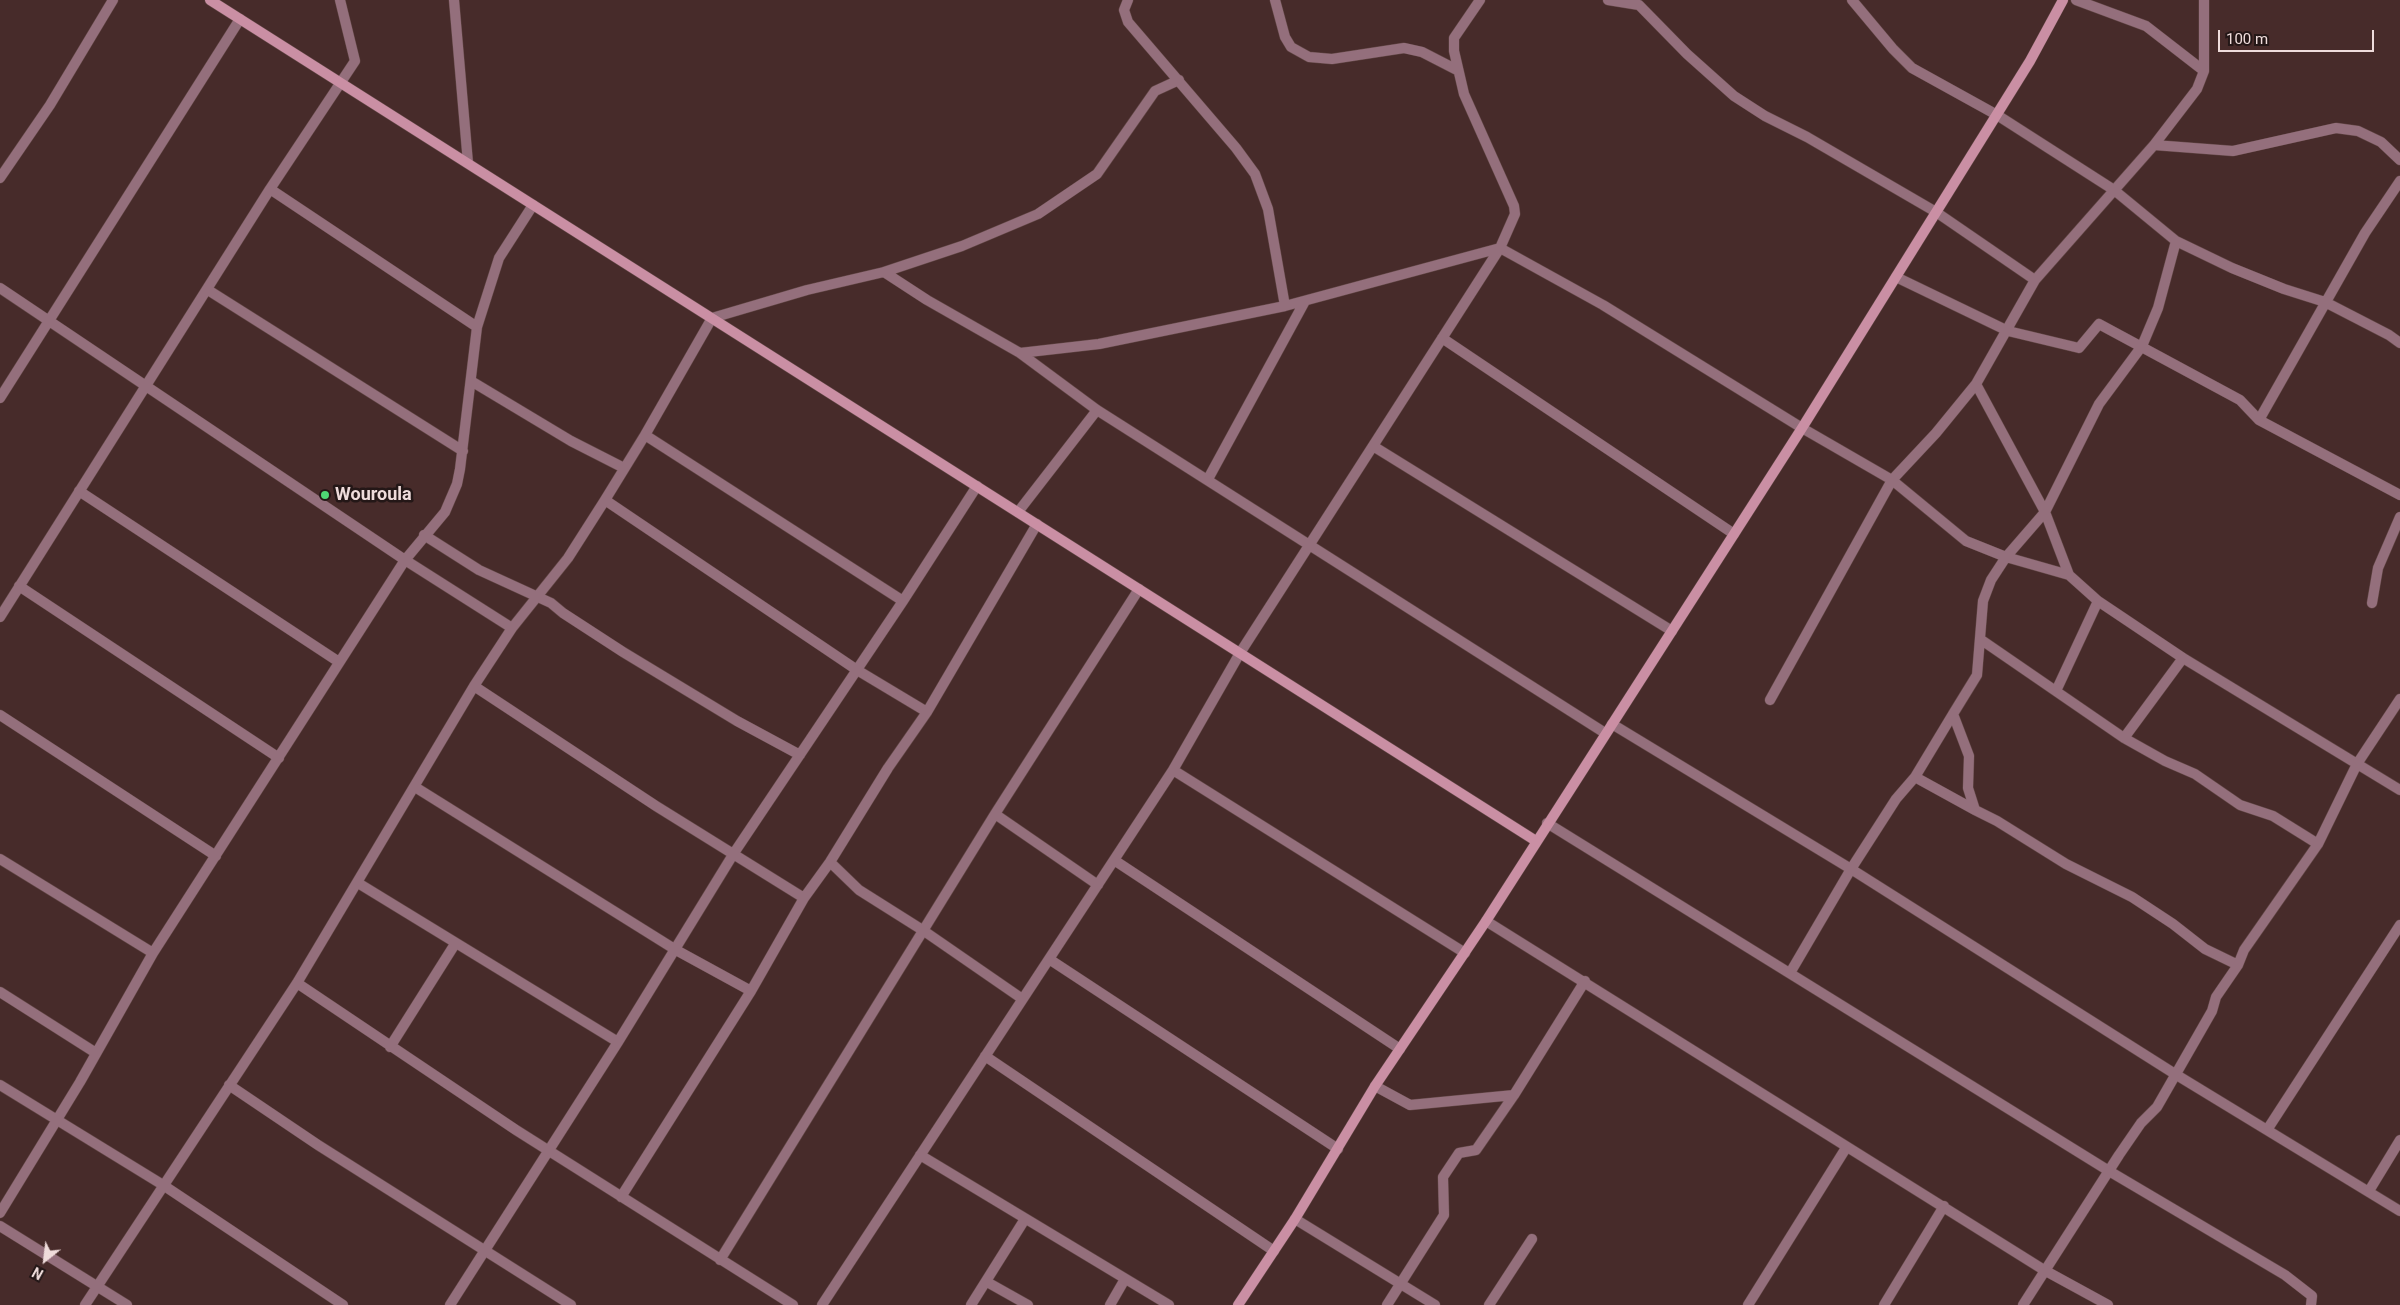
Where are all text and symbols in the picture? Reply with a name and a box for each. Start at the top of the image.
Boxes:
scale bar [2220,20,2376,52]
text: 100 m [2226,30,2268,48]
place label: Wouroula [335,484,412,506]
marker: Wouroula [319,489,331,501]
north arrow [20,1235,70,1285]
text: N [30,1264,46,1283]

